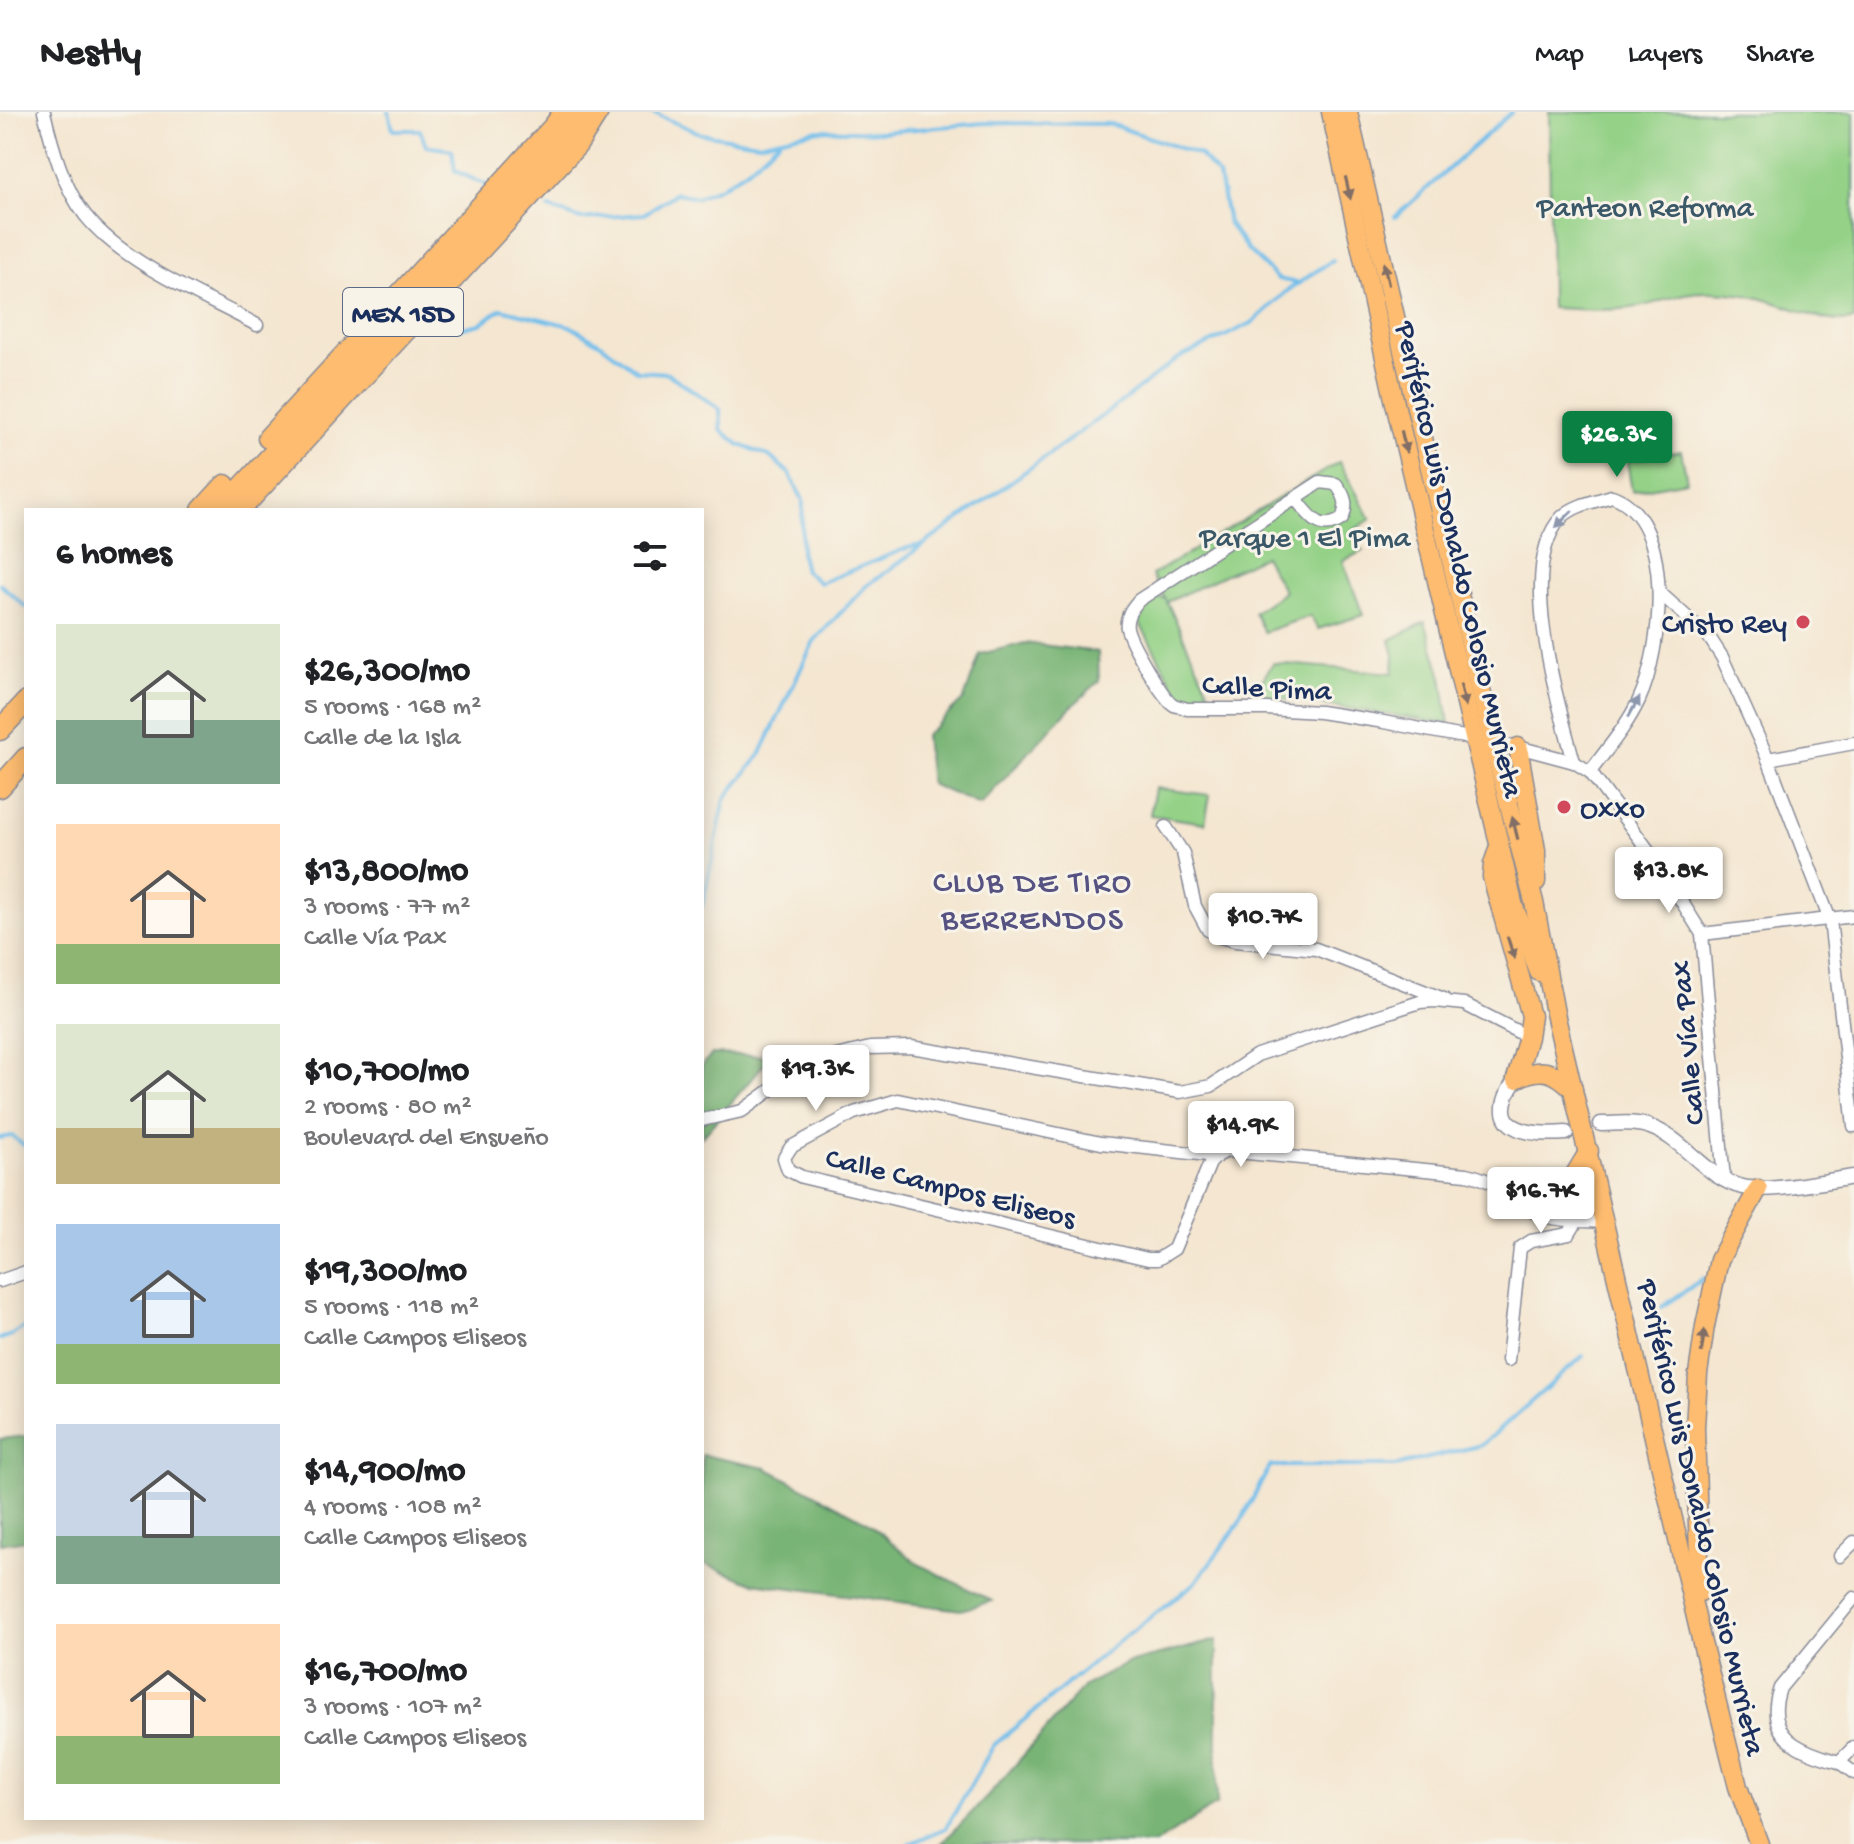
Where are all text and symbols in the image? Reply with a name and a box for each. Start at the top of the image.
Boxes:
text: Nestly [40,33,141,77]
text: Map [1535,39,1584,72]
text: Layers [1628,39,1702,72]
text: Share [1746,39,1814,72]
one-way arrow [1342,176,1355,201]
park label: Panteon Reforma [1536,193,1755,228]
one-way arrow [1379,262,1392,287]
road number: MEX 15D [343,288,463,336]
street label: Periférico Luis Donaldo Colosio Murrieta [1384,317,1529,803]
pin: $26.3K [1552,411,1682,479]
text: $26.3K [1580,421,1654,452]
one-way arrow [1398,430,1411,455]
one-way arrow [1555,510,1574,529]
park label: Parque 1 El Pima [1198,523,1412,558]
icon: filters [628,534,672,578]
text: 6 homes [56,536,171,576]
place label: Cristo Rey [1662,609,1787,644]
marker: Cristo Rey [1794,613,1812,631]
text: $26,300/mo [304,653,470,693]
icon: home [120,656,216,752]
street label: Calle Pima [1201,670,1334,711]
one-way arrow [1458,683,1470,708]
text: 5 rooms · 168 m² [304,693,481,724]
one-way arrow [1627,696,1641,719]
text: Calle de la Isla [304,724,461,755]
place label: Oxxo [1580,794,1645,829]
marker: Oxxo [1555,798,1573,816]
one-way arrow [1509,815,1521,840]
pin: $13.8K [1604,847,1734,915]
text: $13,800/mo [304,853,469,893]
icon: home [120,856,216,952]
text: $13.8K [1633,857,1705,888]
district label: CLUB DE TIRO BERRENDOS [933,866,1133,941]
text: 3 rooms · 77 m² [304,893,470,924]
pin: $10.7K [1198,893,1328,961]
text: $10.7K [1227,903,1299,934]
text: Calle Vía Pax [304,924,447,955]
one-way arrow [1505,937,1518,961]
street label: Calle Vía Pax [1666,959,1715,1126]
pin: $19.3K [751,1045,881,1113]
text: $10,700/mo [304,1053,469,1093]
text: $19.3K [780,1055,852,1086]
icon: home [120,1056,216,1152]
text: 2 rooms · 80 m² [304,1093,472,1124]
pin: $14.9K [1176,1101,1306,1169]
text: $14.9K [1206,1111,1276,1142]
text: Boulevard del Ensueño [304,1124,549,1155]
street label: Calle Campos Eliseos [821,1142,1079,1239]
pin: $16.7K [1476,1167,1606,1235]
text: $16.7K [1505,1177,1577,1208]
text: $19,300/mo [304,1253,467,1293]
icon: home [120,1256,216,1352]
street label: Periférico Luis Donaldo Colosio Murrieta [1626,1275,1771,1761]
text: 5 rooms · 118 m² [304,1293,479,1324]
text: Calle Campos Eliseos [304,1324,526,1355]
one-way arrow [1696,1328,1709,1353]
text: $14,900/mo [304,1453,465,1493]
icon: home [120,1456,216,1552]
text: 4 rooms · 108 m² [304,1493,482,1524]
text: Calle Campos Eliseos [304,1524,526,1555]
text: $16,700/mo [304,1653,467,1693]
icon: home [120,1656,216,1752]
text: 3 rooms · 107 m² [304,1693,482,1724]
text: Calle Campos Eliseos [304,1724,526,1755]

